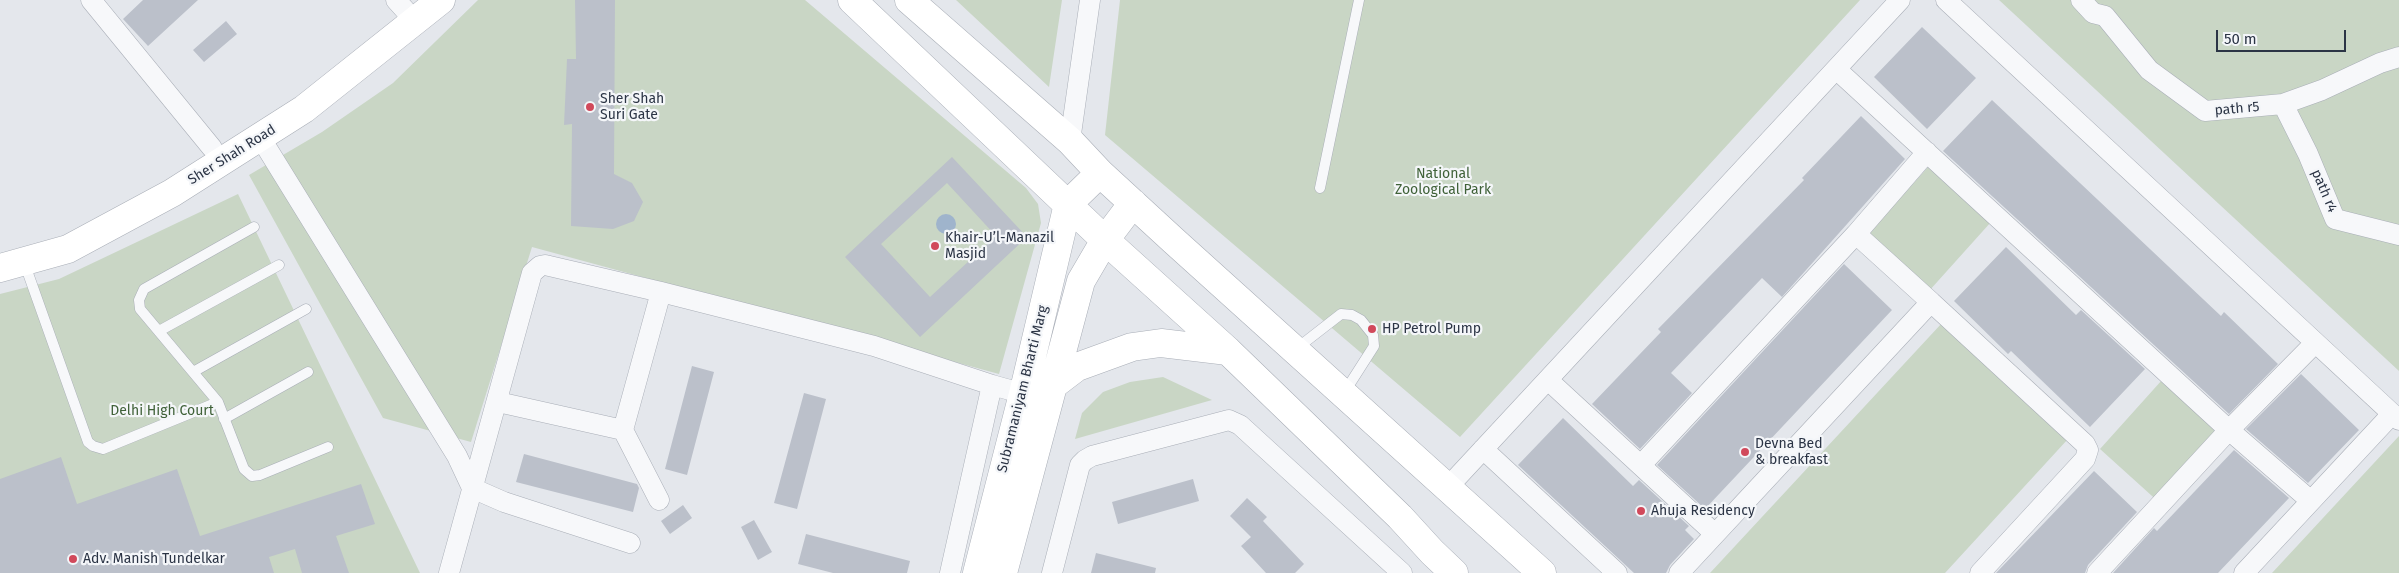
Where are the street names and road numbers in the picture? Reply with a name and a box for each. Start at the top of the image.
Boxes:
street label: path r5 [2214,99,2260,119]
street label: Sher Shah Road [185,121,279,189]
street label: path r4 [2307,167,2341,215]
street label: Subramaniyam Bharti Marg [994,304,1052,474]

